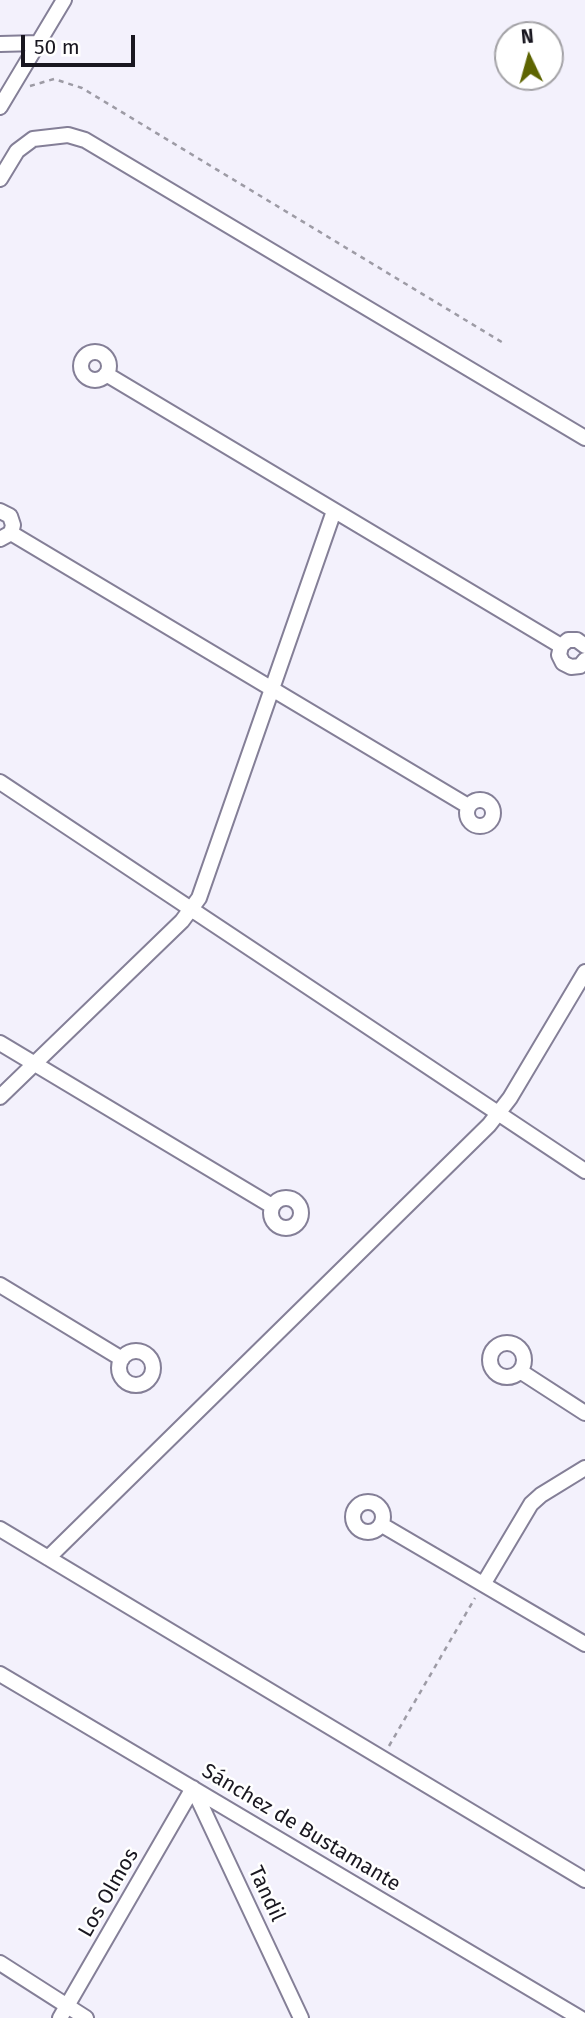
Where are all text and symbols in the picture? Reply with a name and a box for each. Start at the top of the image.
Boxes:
scale bar [24,21,138,65]
north arrow [494,21,564,91]
text: N [520,25,535,49]
text: 50 m [34,34,80,60]
street label: Sánchez de Bustamante [197,1759,405,1897]
street label: Los Olmos [74,1844,144,1942]
street label: Tandil [242,1862,290,1926]

